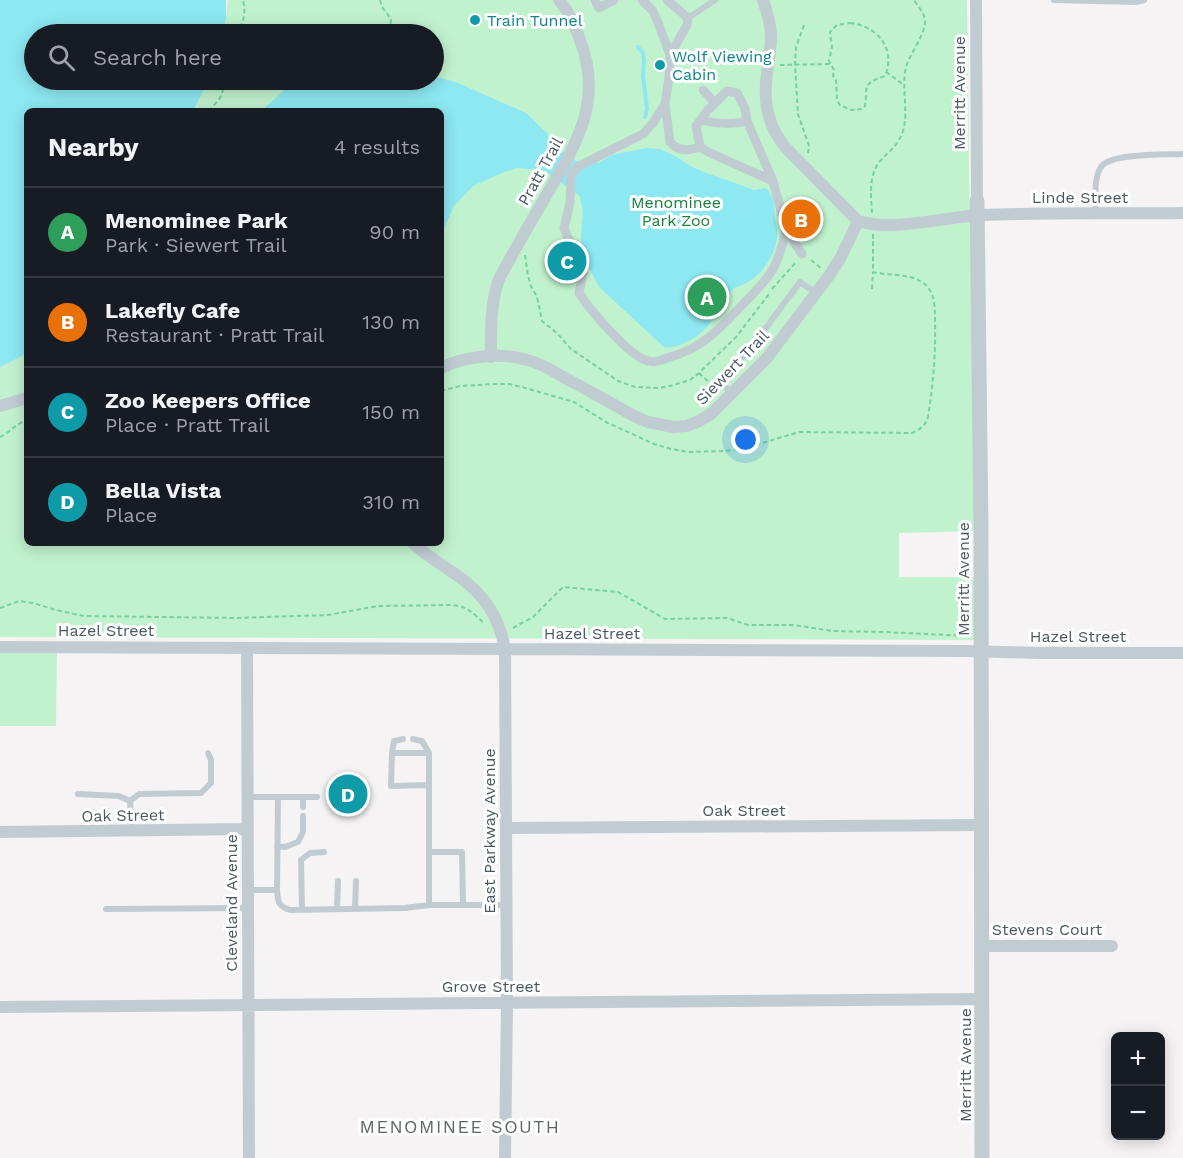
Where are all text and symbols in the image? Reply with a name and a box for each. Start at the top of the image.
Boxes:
place label: Train Tunnel [487,11,583,30]
marker: Train Tunnel [468,13,482,27]
search box [24,24,444,90]
street label: Merritt Avenue [950,36,969,150]
icon: search [45,41,78,74]
text: Search here [93,45,222,70]
place label: Wolf Viewing Cabin [672,47,772,84]
marker: Wolf Viewing Cabin [653,58,667,72]
text: Nearby [48,132,139,162]
street label: Pratt Trail [514,134,567,209]
text: 4 results [334,135,420,159]
street label: Linde Street [1032,188,1129,207]
park label: Menominee Park Zoo [631,193,721,230]
pin: B [782,196,820,242]
text: Menominee Park [105,208,288,233]
text: A [61,220,74,244]
text: 90 m [369,220,420,244]
text: Park · Siewert Trail [105,233,287,257]
pin: C [548,238,586,284]
pin: A [688,274,726,320]
text: Lakefly Cafe [105,298,240,323]
text: B [61,310,74,334]
text: 130 m [362,310,420,334]
text: Restaurant · Pratt Trail [105,323,324,347]
street label: Siewert Trail [692,326,773,409]
text: Zoo Keepers Office [105,388,311,413]
text: C [61,400,74,424]
text: 150 m [362,400,420,424]
text: Place · Pratt Trail [105,413,270,437]
your location [731,425,760,454]
text: Bella Vista [105,478,221,503]
text: D [60,490,75,514]
text: 310 m [362,490,420,514]
text: Place [105,503,157,527]
street label: Merritt Avenue [954,522,973,636]
street label: Hazel Street [58,621,154,640]
street label: Hazel Street [544,624,640,643]
street label: Hazel Street [1030,627,1126,646]
street label: East Parkway Avenue [480,748,499,914]
pin: D [328,772,368,816]
street label: Oak Street [702,801,786,820]
street label: Oak Street [81,805,165,826]
street label: Cleveland Avenue [222,834,241,972]
street label: Stevens Court [992,920,1103,939]
street label: Grove Street [442,977,541,996]
street label: Merritt Avenue [956,1008,975,1122]
map controls [1111,1032,1165,1140]
button: + [1111,1032,1165,1086]
button: − [1111,1086,1165,1140]
district label: MENOMINEE SOUTH [360,1116,560,1137]

